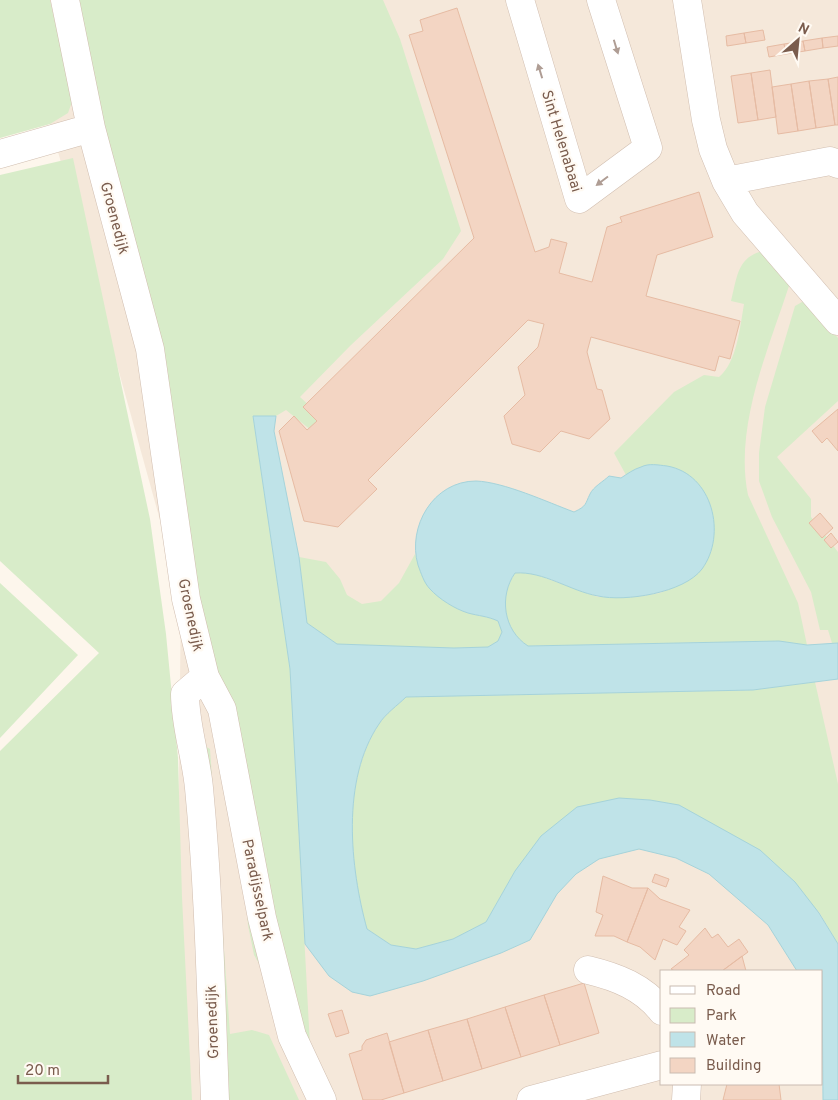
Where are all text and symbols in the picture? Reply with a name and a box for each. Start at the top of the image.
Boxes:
north arrow [773,15,823,65]
text: N [795,20,812,40]
one-way arrow [613,39,620,54]
one-way arrow [536,63,544,78]
street label: Sint Helenabaai [536,88,585,195]
one-way arrow [596,176,609,187]
street label: Groenedijk [95,180,132,257]
street label: Groenedijk [173,577,207,654]
street label: Paradijsselpark [236,838,277,943]
legend [660,970,823,1085]
text: Road [706,982,741,1001]
street label: Groenedijk [203,985,224,1059]
text: Park [706,1007,737,1026]
text: Water [706,1032,746,1051]
scale bar [18,1052,108,1084]
text: Building [706,1057,761,1076]
text: 20 m [25,1062,60,1081]

